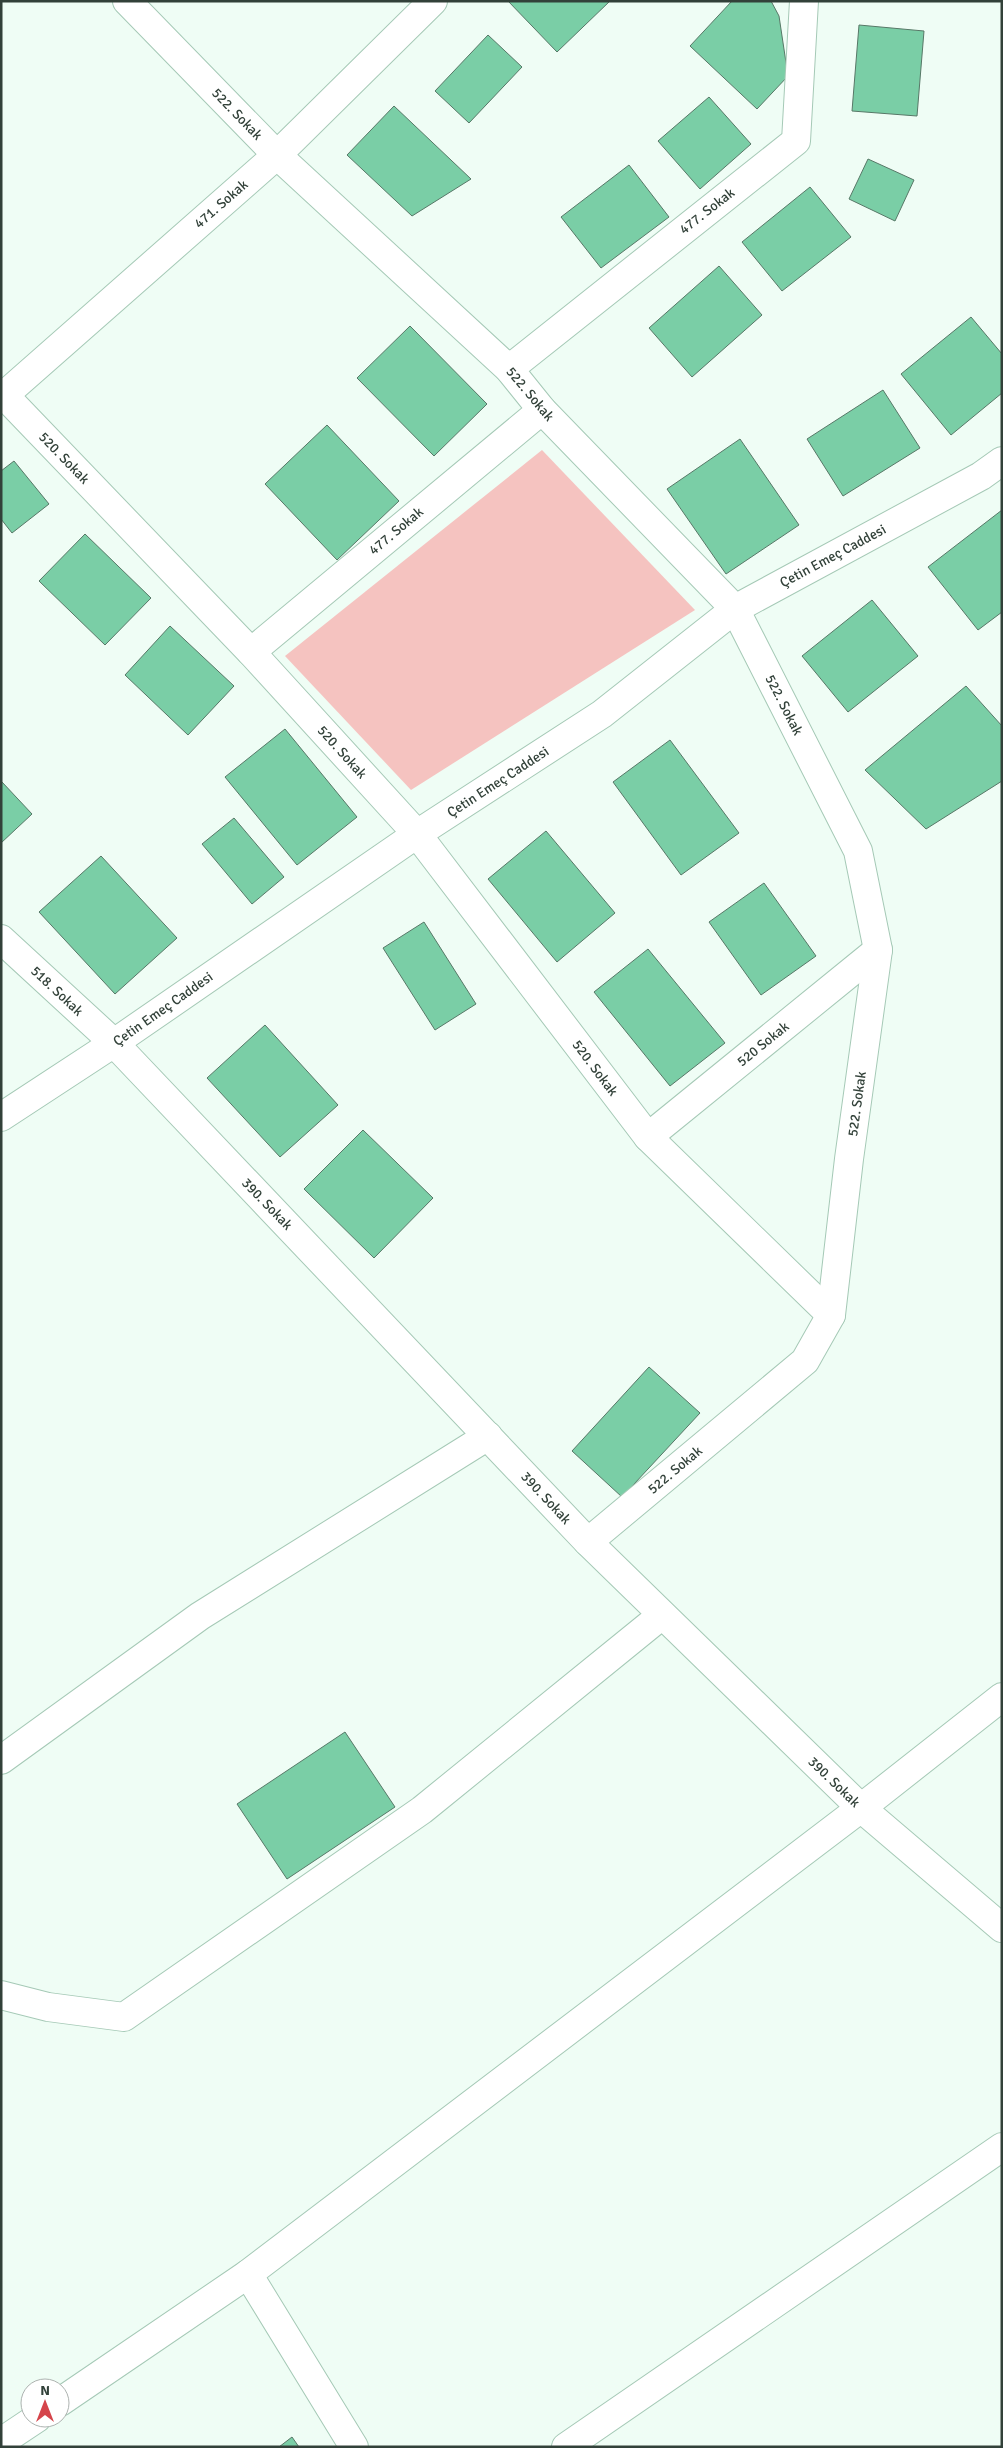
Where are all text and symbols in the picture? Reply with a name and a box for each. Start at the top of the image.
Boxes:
street label: 522. Sokak [208,84,266,144]
street label: 471. Sokak [191,176,251,232]
street label: 477. Sokak [676,184,738,238]
street label: 522. Sokak [502,363,558,425]
street label: 520. Sokak [35,428,93,488]
street label: 477. Sokak [365,503,427,559]
street label: Çetin Emeç Caddesi [777,521,889,591]
street label: 522. Sokak [762,672,806,738]
street label: 520. Sokak [314,722,370,782]
street label: Çetin Emeç Caddesi [444,743,552,821]
street label: 518. Sokak [27,962,87,1020]
street label: Çetin Emeç Caddesi [110,968,216,1050]
street label: 520 Sokak [734,1018,792,1070]
street label: 520. Sokak [568,1037,622,1099]
street label: 522. Sokak [844,1070,870,1138]
street label: 390. Sokak [238,1174,296,1234]
street label: 522. Sokak [644,1442,706,1498]
street label: 390. Sokak [517,1468,575,1528]
street label: 390. Sokak [804,1753,864,1811]
north arrow [20,2378,70,2428]
text: N [40,2382,50,2399]

